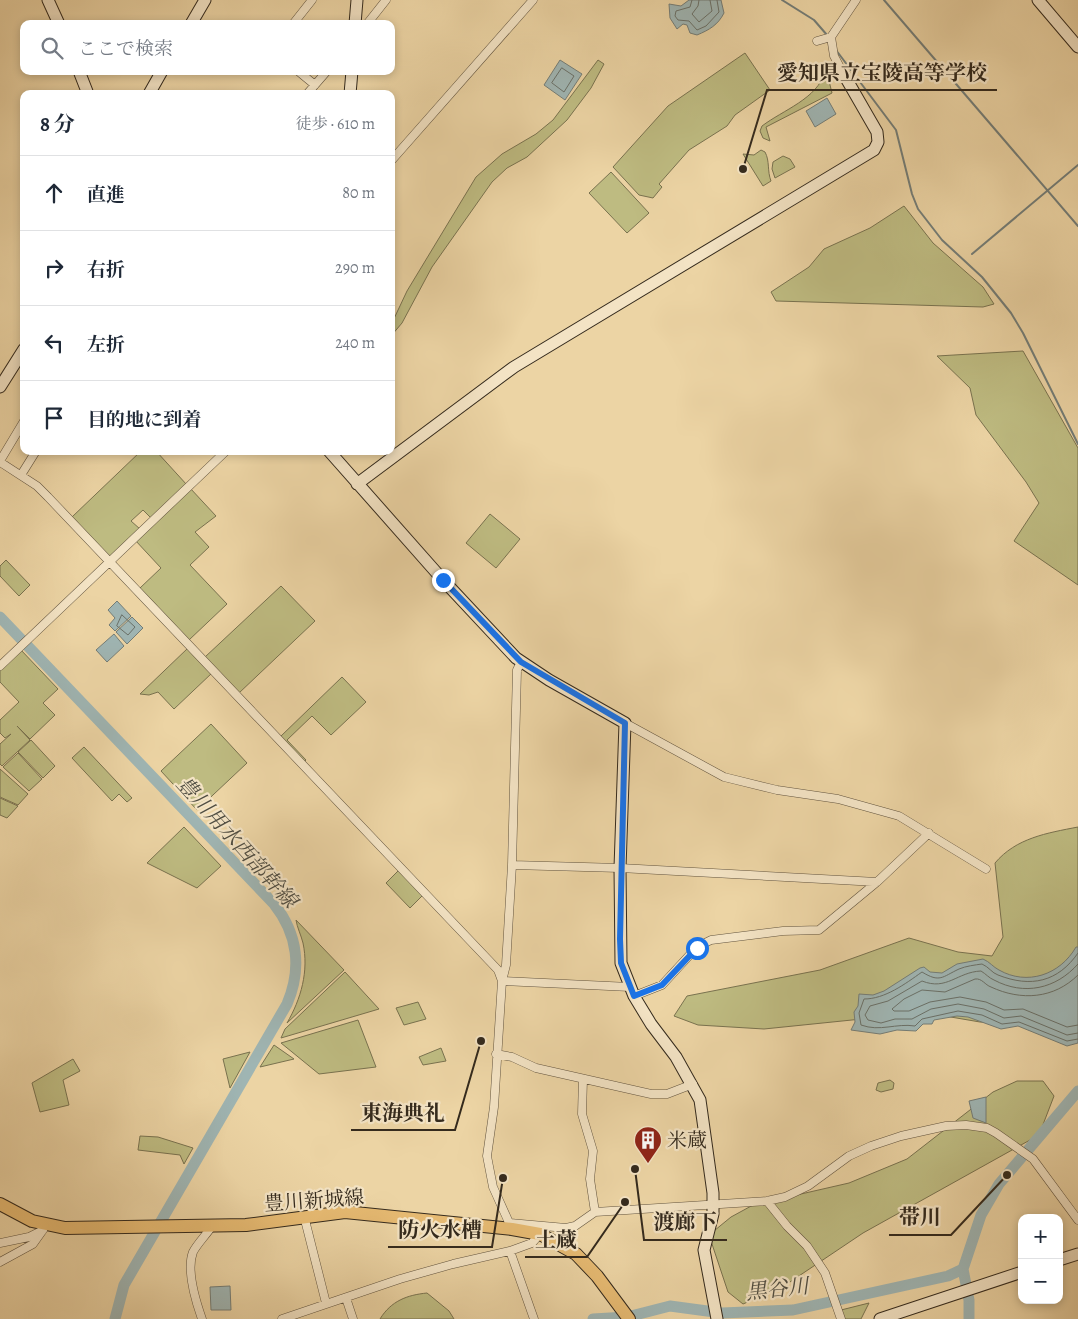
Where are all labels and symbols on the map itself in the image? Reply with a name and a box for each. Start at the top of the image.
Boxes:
callout: 愛知県立宝陵高等学校 [767,54,997,90]
text: 愛知県立宝陵高等学校 [777,59,987,87]
route end [432,569,455,592]
water label: 豊川用水西部幹線 [170,770,306,916]
route start [686,937,709,960]
callout: 東海典礼 [351,1094,455,1130]
text: 東海典礼 [361,1099,445,1127]
building icon: 米蔵 [633,1125,663,1164]
place label: 米蔵 [667,1127,707,1154]
street label: 豊川新城線 [263,1184,365,1217]
callout: 帯川 [889,1199,951,1235]
text: 帯川 [899,1203,941,1231]
callout: 渡廊下 [644,1204,727,1240]
text: 渡廊下 [654,1208,717,1236]
callout: 防火水槽 [388,1211,492,1247]
text: 防火水槽 [398,1216,482,1244]
callout: 土蔵 [525,1221,587,1257]
text: 土蔵 [535,1226,577,1254]
water label: 黒谷川 [744,1272,812,1306]

